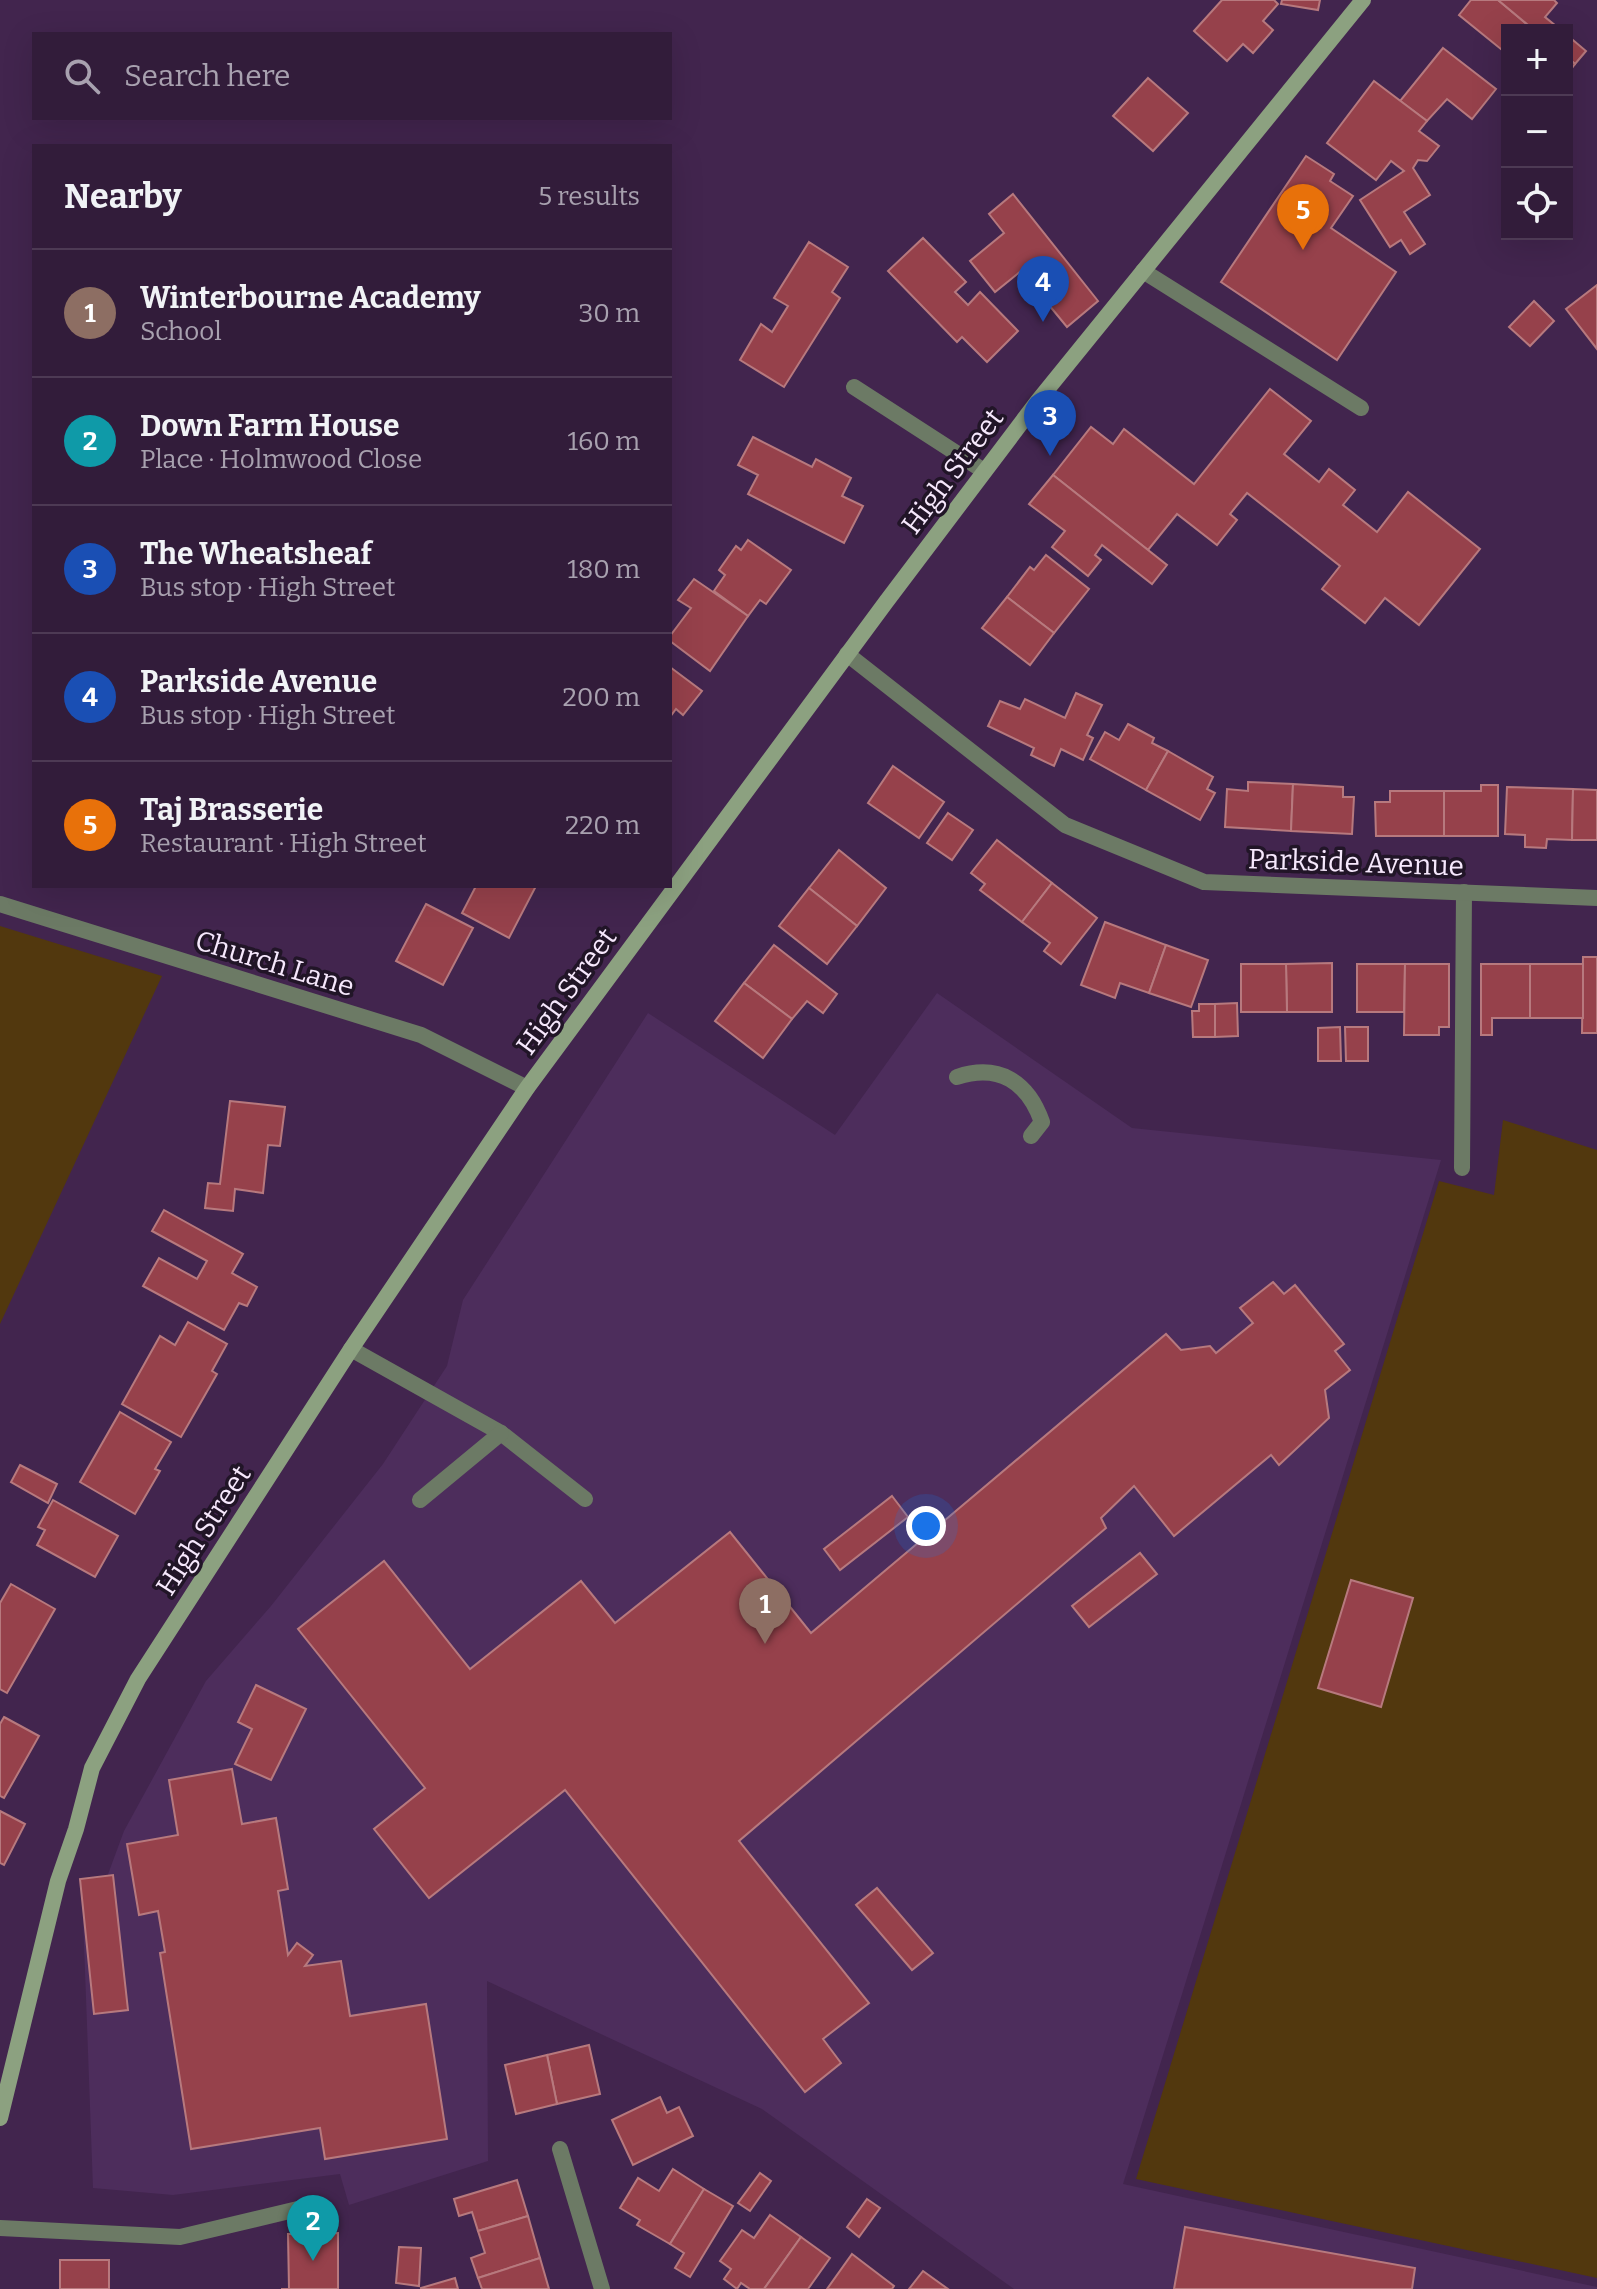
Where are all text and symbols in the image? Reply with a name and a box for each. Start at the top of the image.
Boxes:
map controls [1501,24,1573,240]
button: + [1501,24,1573,96]
search box [32,32,672,120]
icon: search [60,54,104,98]
text: Search here [124,58,291,94]
button: − [1501,96,1573,168]
button: locate [1501,168,1573,240]
text: Nearby [64,176,182,217]
text: 5 results [538,181,640,212]
pin: 5 [1277,184,1329,250]
pin: 4 [1017,256,1069,322]
text: Winterbourne Academy [140,280,481,316]
text: 1 [84,298,96,329]
text: 30 m [579,298,640,329]
text: School [140,316,222,347]
pin: 3 [1024,390,1076,456]
street label: High Street [895,402,1010,540]
text: Down Farm House [140,408,399,444]
text: 2 [83,426,97,457]
text: 160 m [568,426,640,457]
text: Place · Holmwood Close [140,444,422,475]
text: The Wheatsheaf [140,536,372,572]
text: 3 [83,554,97,585]
text: 180 m [567,554,640,585]
text: Bus stop · High Street [140,572,395,603]
text: Parkside Avenue [140,664,377,700]
text: 4 [82,682,98,713]
text: 200 m [563,682,640,713]
text: Bus stop · High Street [140,700,395,731]
text: Taj Brasserie [140,792,323,828]
text: 5 [83,810,97,841]
text: 220 m [565,810,640,841]
text: Restaurant · High Street [140,828,427,859]
street label: Parkside Avenue [1248,842,1464,883]
street label: High Street [510,922,623,1061]
street label: Church Lane [192,924,358,1003]
street label: High Street [149,1459,258,1601]
your location [906,1506,946,1546]
pin: 1 [739,1578,791,1644]
pin: 2 [287,2195,339,2261]

